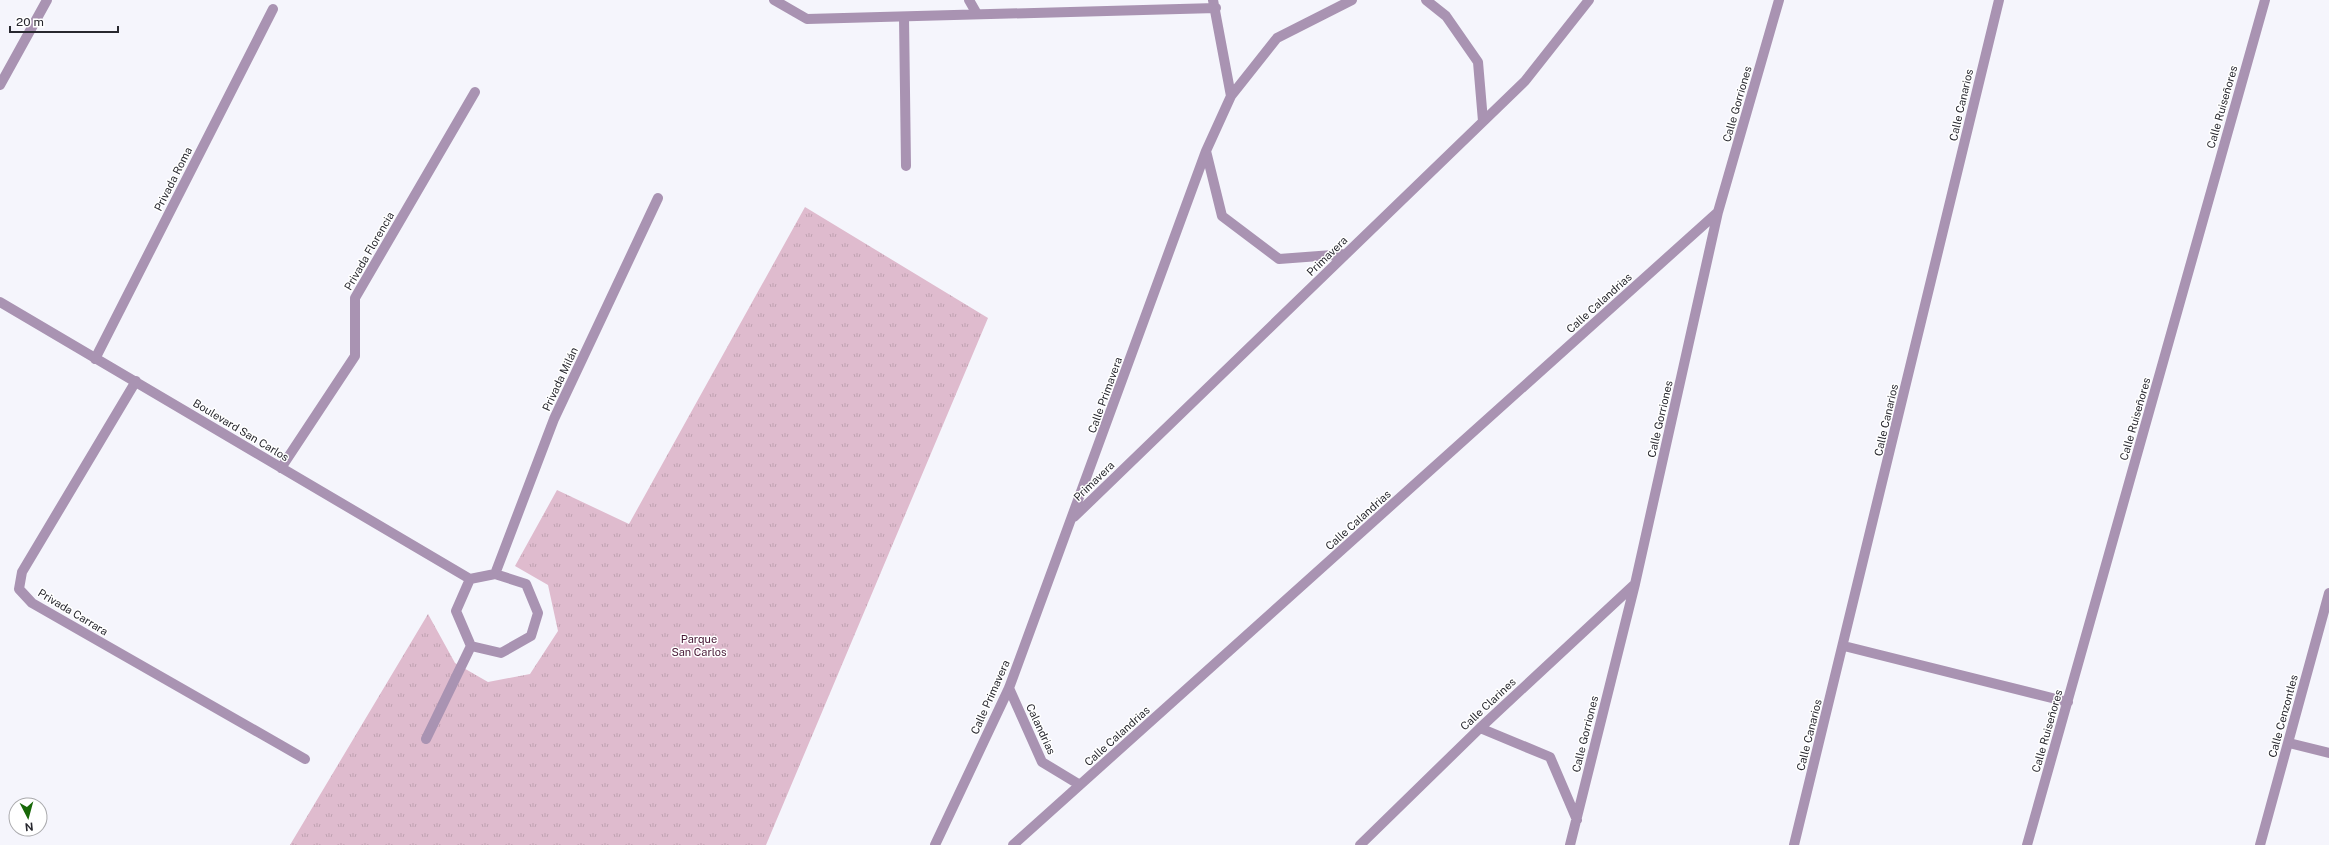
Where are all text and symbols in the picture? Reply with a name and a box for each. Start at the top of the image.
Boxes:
scale bar [10,8,118,34]
text: 20 m [16,15,44,29]
street label: Calle Gorriones [1720,64,1754,143]
street label: Calle Ruiseñores [2204,64,2240,150]
street label: Calle Canarios [1947,67,1975,142]
street label: Privada Roma [152,145,194,213]
street label: Privada Florencia [342,210,396,292]
street label: Primavera [1304,234,1350,278]
street label: Calle Calandrias [1564,270,1634,335]
street label: Privada Milán [540,345,580,413]
street label: Calle Primavera [1086,355,1124,435]
street label: Calle Ruiseñores [2117,376,2153,462]
street label: Calle Gorriones [1645,379,1675,459]
street label: Calle Canarios [1872,382,1900,457]
street label: Boulevard San Carlos [191,397,291,464]
street label: Primavera [1071,459,1117,503]
street label: Calle Calandrias [1323,487,1393,552]
street label: Privada Carrara [36,586,110,638]
park label: Parque San Carlos [671,633,727,658]
street label: Calle Primavera [968,658,1012,736]
street label: Calle Cenzontles [2266,673,2300,759]
street label: Calle Clarines [1458,675,1518,733]
street label: Calle Ruiseñores [2029,688,2065,774]
street label: Calle Gorriones [1570,694,1600,774]
street label: Calle Canarios [1794,698,1824,772]
street label: Calandrias [1024,702,1058,757]
street label: Calle Calandrias [1082,703,1152,768]
north arrow [8,797,48,837]
text: N [24,821,34,833]

